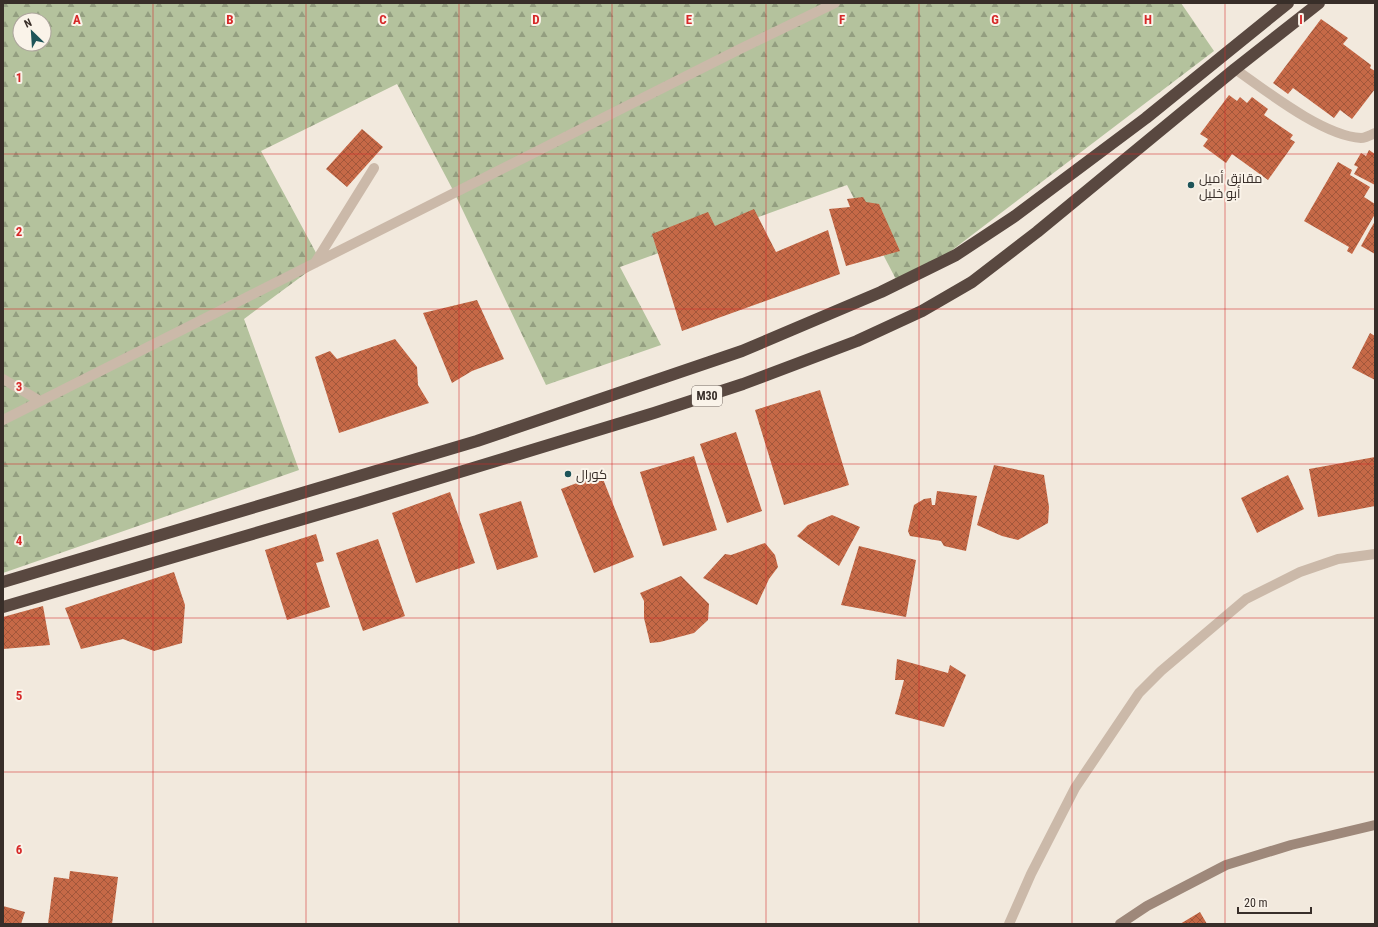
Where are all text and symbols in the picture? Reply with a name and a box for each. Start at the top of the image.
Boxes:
north arrow [12,12,52,52]
text: A [73,12,81,27]
text: B [226,12,234,27]
text: C [379,12,387,27]
text: D [532,12,540,27]
text: E [686,12,693,27]
text: F [839,12,845,27]
text: G [991,12,999,27]
text: H [1144,12,1152,27]
text: I [1299,12,1303,27]
text: N [22,16,34,31]
text: 1 [16,70,22,85]
place label: مقانق أميل أبو خليل [1199,170,1262,201]
marker: مقانق أميل أبو خليل [1186,180,1196,190]
text: 2 [16,224,23,239]
text: 3 [16,379,22,394]
road number: M30 [692,386,722,406]
place label: كورال [576,467,607,483]
marker: كورال [563,469,573,479]
text: 4 [16,533,23,548]
text: 5 [16,688,23,703]
text: 6 [16,842,23,857]
scale bar [1238,889,1311,915]
text: 20 m [1244,896,1268,910]

